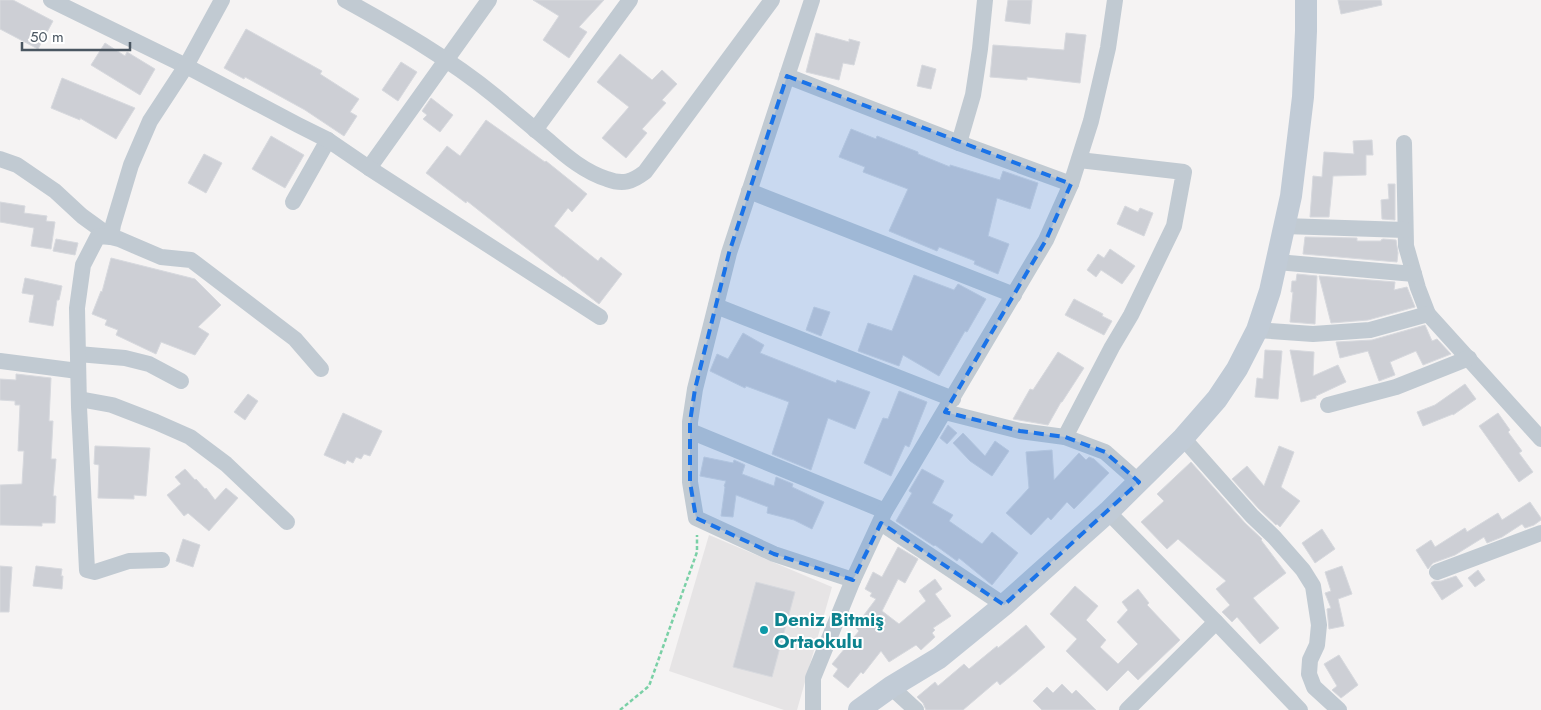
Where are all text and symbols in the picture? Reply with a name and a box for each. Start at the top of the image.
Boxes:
scale bar [22,20,130,52]
text: 50 m [30,26,64,48]
place label: Deniz Bitmiş Ortaokulu [774,606,884,655]
marker: Deniz Bitmiş Ortaokulu [758,624,770,636]

